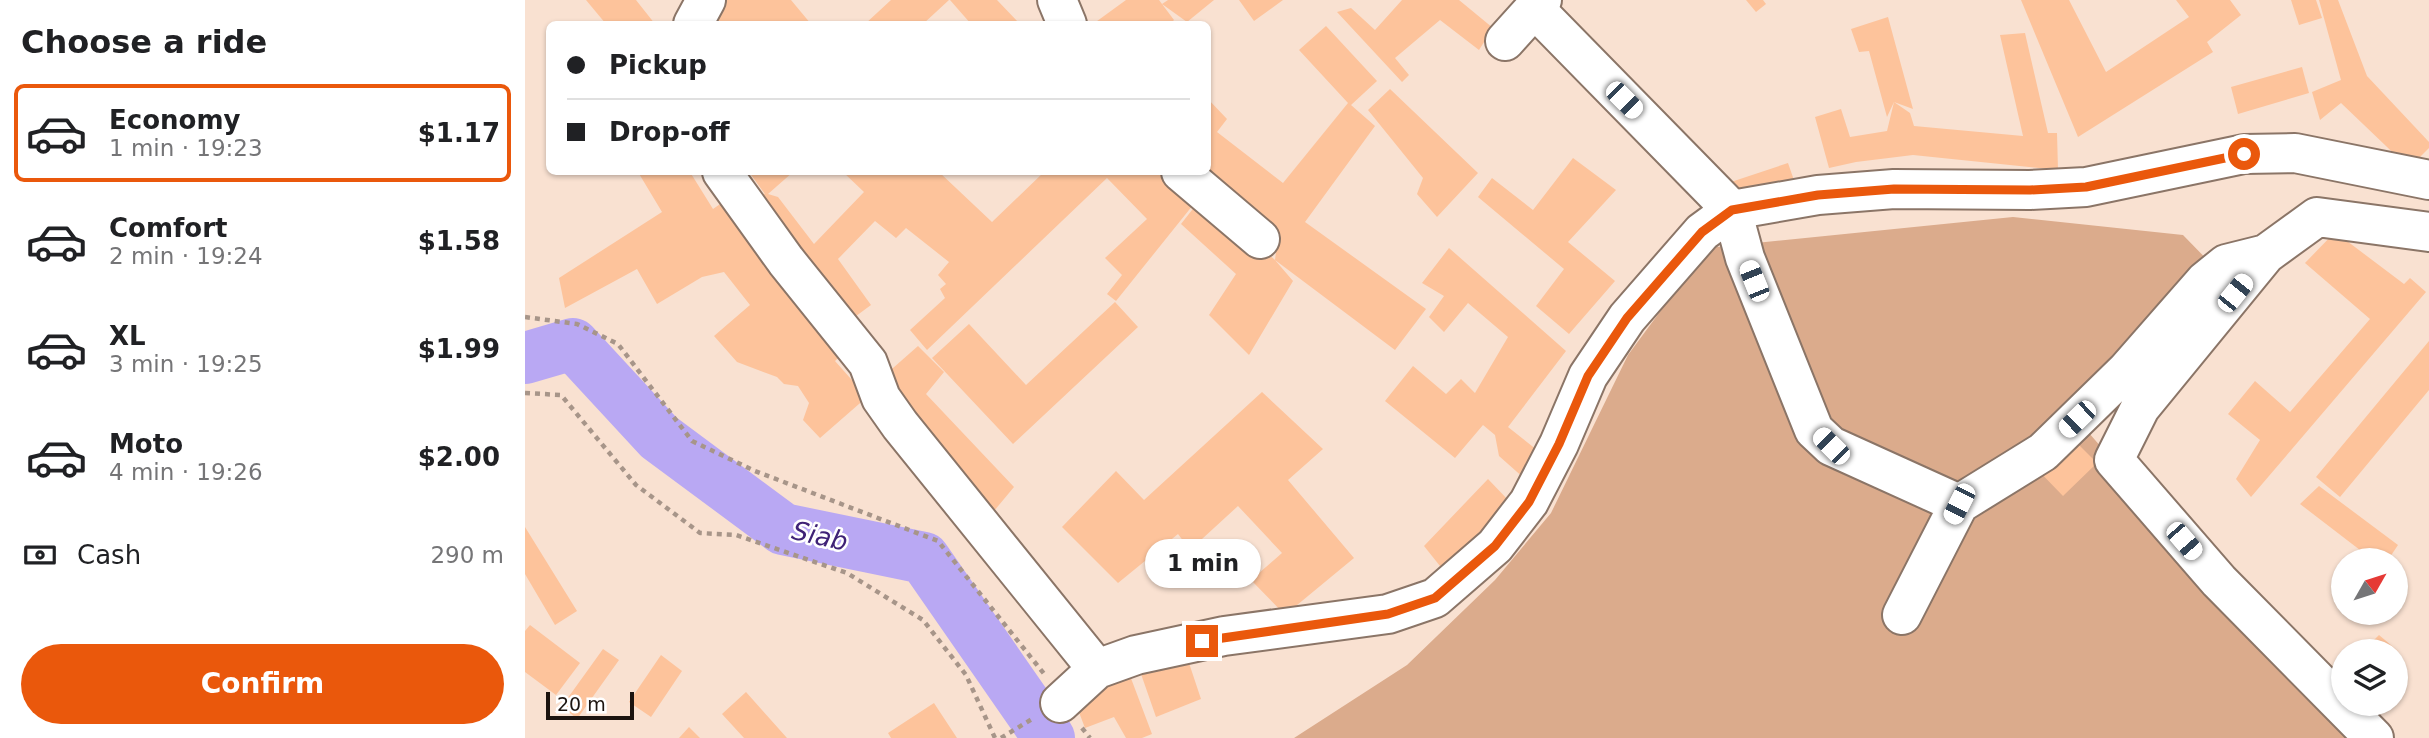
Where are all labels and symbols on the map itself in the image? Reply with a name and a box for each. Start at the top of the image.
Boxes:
car [1602,78,1647,122]
route start [2228,138,2260,170]
car [1737,258,1772,304]
car [2214,270,2257,316]
car [2055,397,2100,441]
car [1809,424,1854,468]
car [1941,481,1978,527]
water label: Siab [789,515,851,557]
car [2163,518,2206,564]
callout: 1 min [1144,540,1260,588]
north arrow [2331,548,2408,625]
route end [1186,625,1218,657]
scale bar [546,689,633,721]

